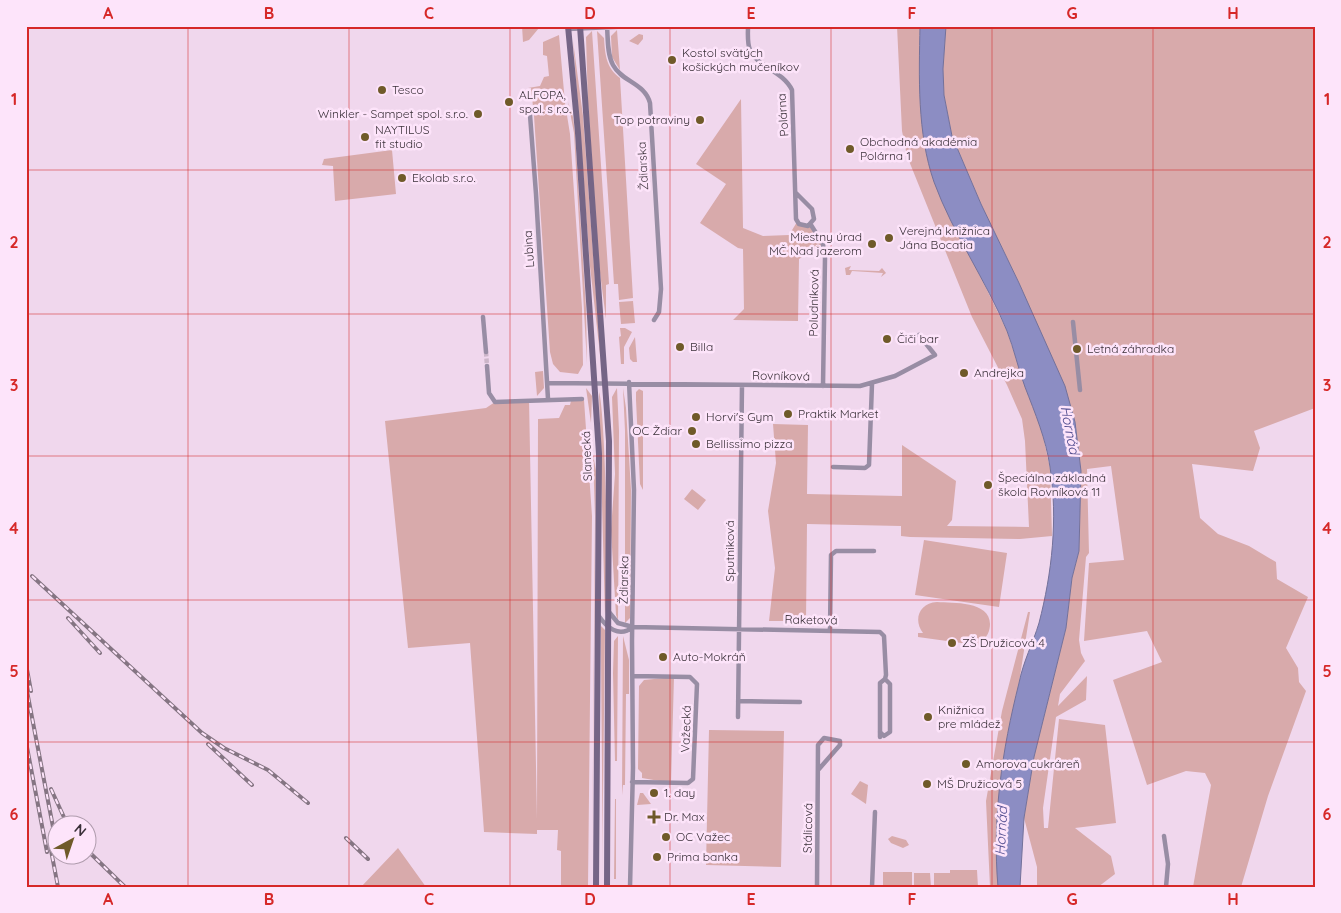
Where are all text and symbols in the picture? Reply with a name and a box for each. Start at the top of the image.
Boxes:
text: A [103,3,114,23]
text: B [264,3,274,23]
text: C [424,3,434,23]
text: D [584,3,596,23]
text: E [746,3,756,23]
text: F [908,3,917,23]
text: G [1066,3,1078,23]
text: H [1227,3,1239,23]
place label: Kostol svätých košických mučeníkov [682,45,799,74]
marker: Kostol svätých košických mučeníkov [666,54,678,66]
place label: Tesco [392,82,424,97]
marker: Tesco [376,84,388,96]
place label: ALFOPA, spol. s r.o. [519,87,571,116]
text: 1 [11,89,17,109]
text: 1 [1324,89,1330,109]
street label: Polárna [774,93,791,137]
marker: ALFOPA, spol. s r.o. [503,96,515,108]
place label: Winkler - Sampet spol. s.r.o. [318,106,468,121]
marker: Winkler - Sampet spol. s.r.o. [472,108,484,120]
place label: Top potraviny [614,112,690,127]
marker: Top potraviny [694,114,706,126]
place label: NAYTILUS fit studio [375,122,430,151]
marker: NAYTILUS fit studio [359,131,371,143]
place label: Obchodná akadémia Polárna 1 [860,134,977,163]
street label: Ždiarska [634,141,651,191]
marker: Obchodná akadémia Polárna 1 [844,143,856,155]
place label: Ekolab s.r.o. [412,170,476,185]
marker: Ekolab s.r.o. [396,172,408,184]
place label: Verejná knižnica Jána Bocatia [899,223,990,252]
place label: Miestny úrad MČ Nad jazerom [769,229,862,258]
street label: Lubina [520,230,537,268]
text: 2 [9,232,19,252]
marker: Verejná knižnica Jána Bocatia [883,232,895,244]
text: 2 [1322,232,1332,252]
marker: Miestny úrad MČ Nad jazerom [866,238,878,250]
street label: Poludníková [805,269,822,337]
place label: Čiči bar [897,331,939,346]
marker: Čiči bar [881,333,893,345]
place label: Billa [690,339,713,354]
marker: Billa [674,341,686,353]
place label: Letná záhradka [1087,341,1174,356]
marker: Letná záhradka [1071,343,1083,355]
place label: Andrejka [974,365,1024,380]
street label: Rovníková [752,367,810,384]
marker: Andrejka [958,367,970,379]
text: 3 [10,375,18,395]
text: 3 [1323,375,1331,395]
water label: Hornád [1056,404,1084,457]
place label: Praktik Market [798,406,878,421]
marker: Praktik Market [782,408,794,420]
place label: Horvi's Gym [706,409,773,424]
marker: Horvi's Gym [690,411,702,423]
place label: OC Ždiar [632,423,682,438]
marker: OC Ždiar [686,425,698,437]
street label: Slanecká [578,431,595,481]
place label: Bellissimo pizza [706,436,793,451]
marker: Bellissimo pizza [690,438,702,450]
place label: Špeciálna základná škola Rovníková 11 [998,470,1106,499]
marker: Špeciálna základná škola Rovníková 11 [982,479,994,491]
text: 4 [9,518,19,538]
text: 4 [1322,518,1332,538]
street label: Sputniková [722,520,737,582]
street label: Ždiarska [616,555,631,604]
street label: Raketová [784,612,838,627]
place label: ZŠ Družicová 4 [962,635,1045,650]
marker: ZŠ Družicová 4 [946,637,958,649]
place label: Auto-Mokráň [673,649,746,664]
marker: Auto-Mokráň [657,651,669,663]
text: 5 [9,661,19,681]
text: 5 [1322,661,1332,681]
place label: Knižnica pre mládež [938,702,1001,731]
street label: Važecká [677,705,694,753]
marker: Knižnica pre mládež [922,711,934,723]
place label: Amorova cukráreň [976,756,1080,771]
marker: Amorova cukráreň [960,758,972,770]
place label: MŠ Družicová 5 [937,776,1022,791]
marker: MŠ Družicová 5 [921,778,933,790]
place label: 1. day [664,785,695,800]
marker: 1. day [648,787,660,799]
street label: Stálicová [800,803,815,853]
text: 6 [10,804,19,824]
text: 6 [1323,804,1332,824]
water label: Hornád [991,805,1011,856]
place label: Dr. Max [664,809,705,824]
marker: Dr. Max [648,811,660,823]
north arrow [48,816,98,866]
text: N [71,820,90,840]
place label: OC Važec [676,829,730,844]
marker: OC Važec [660,831,672,843]
place label: Prima banka [667,849,738,864]
marker: Prima banka [651,851,663,863]
text: A [103,889,114,909]
text: B [264,889,274,909]
text: C [424,889,434,909]
text: D [584,889,596,909]
text: E [746,889,756,909]
text: F [908,889,917,909]
text: G [1066,889,1078,909]
text: H [1227,889,1239,909]

